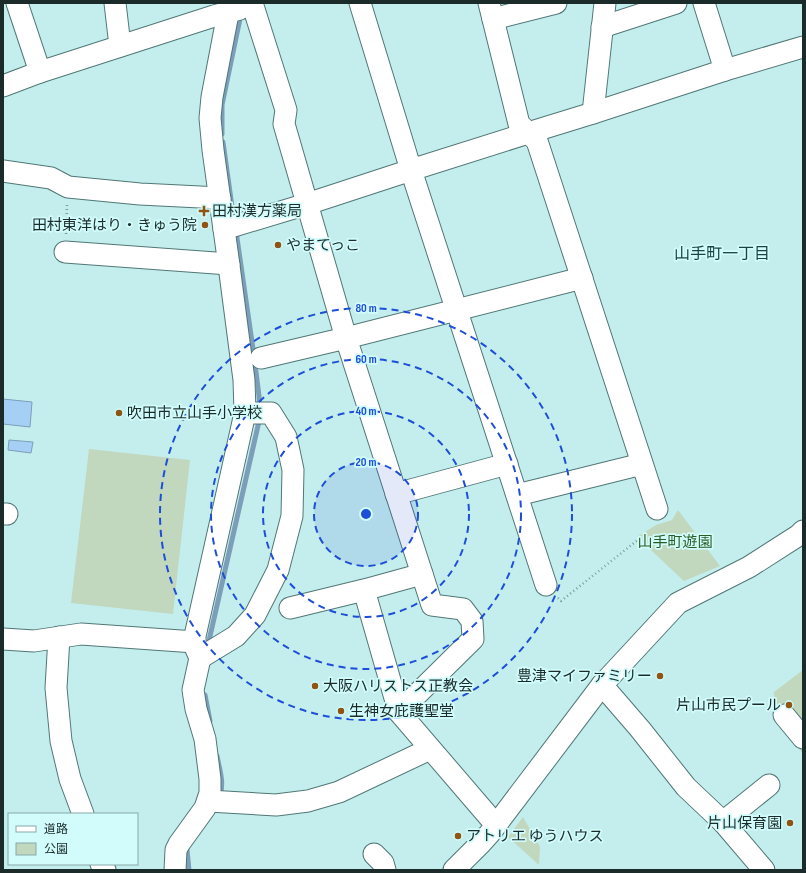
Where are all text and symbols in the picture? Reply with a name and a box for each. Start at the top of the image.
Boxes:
place label: 田村漢方薬局 [212,202,302,221]
marker: 田村漢方薬局 [199,206,209,216]
place label: 田村東洋はり・きゅう院 [32,216,197,235]
marker: 田村東洋はり・きゅう院 [200,220,210,230]
place label: やまてっこ [286,236,360,255]
marker: やまてっこ [273,240,283,250]
district label: 山手町一丁目 [674,245,770,264]
text: 80 m [355,301,377,316]
text: 60 m [355,352,377,367]
place label: 吹田市立山手小学校 [127,404,262,423]
text: 40 m [355,404,377,419]
marker: 吹田市立山手小学校 [114,408,124,418]
text: 20 m [356,455,376,470]
centre of rings [359,507,373,521]
park label: 山手町遊園 [637,533,713,552]
place label: 豊津マイファミリー [517,667,652,686]
marker: 豊津マイファミリー [655,671,665,681]
place label: 大阪ハリストス正教会 [323,677,473,696]
marker: 大阪ハリストス正教会 [310,681,320,691]
place label: 片山市民プール [676,696,781,715]
marker: 片山市民プール [784,700,794,710]
place label: 生神女庇護聖堂 [349,702,454,721]
marker: 生神女庇護聖堂 [336,706,346,716]
legend [8,813,138,865]
place label: 片山保育園 [707,814,782,833]
marker: 片山保育園 [785,818,795,828]
text: 道路 [44,822,68,837]
place label: アトリエ ゆうハウス [466,827,603,846]
marker: アトリエ ゆうハウス [453,831,463,841]
text: 公園 [44,842,68,857]

